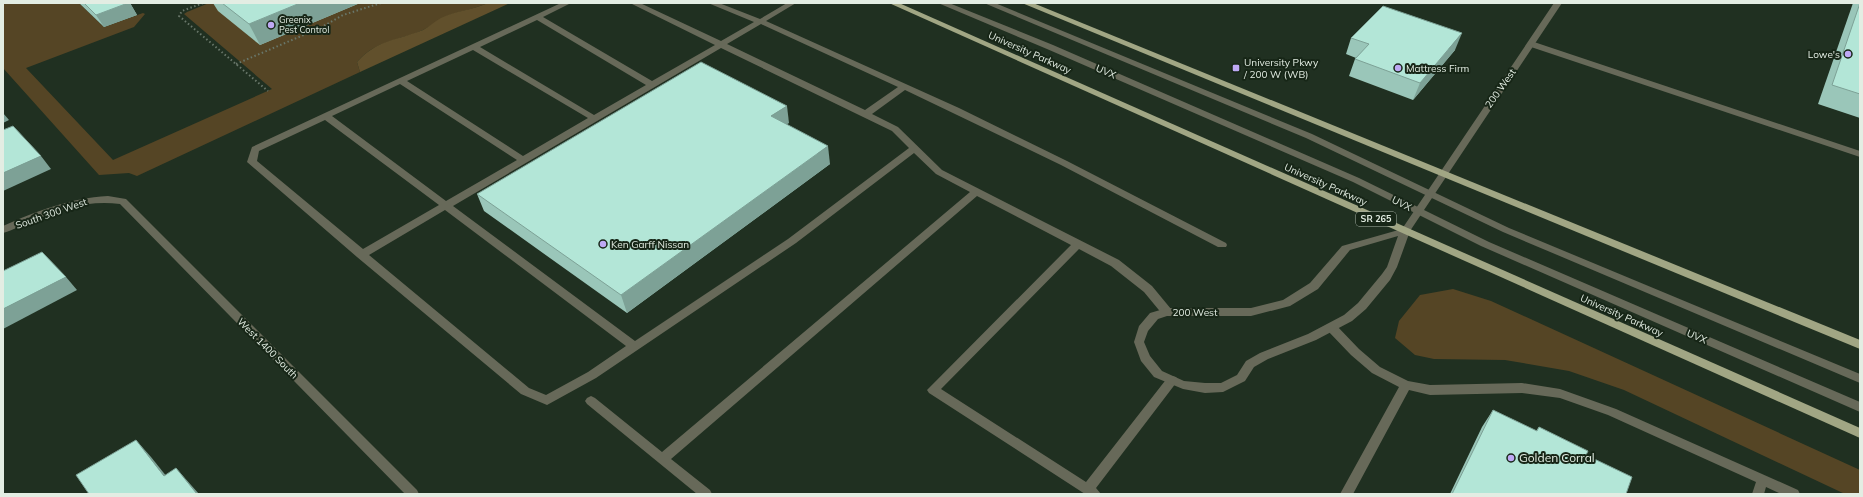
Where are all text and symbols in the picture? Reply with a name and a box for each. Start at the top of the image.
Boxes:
place label: Greenix Pest Control [279,14,329,35]
marker: Greenix Pest Control [266,20,276,30]
street label: University Parkway [986,28,1074,77]
place label: Lowe's [1808,48,1840,61]
marker: Lowe's [1843,49,1853,59]
place label: University Pkwy / 200 W (WB) [1243,56,1319,81]
street label: UVX [1094,61,1118,82]
place label: Mattress Firm [1406,62,1470,75]
marker: University Pkwy / 200 W (WB) [1231,63,1241,73]
marker: Mattress Firm [1393,63,1403,73]
street label: 200 West [1482,66,1519,110]
street label: University Parkway [1282,160,1370,209]
street label: UVX [1390,193,1414,214]
street label: South 300 West [14,195,89,232]
road number: SR 265 [1356,212,1396,226]
place label: Ken Garff Nissan [611,238,689,251]
marker: Ken Garff Nissan [598,239,608,249]
street label: University Parkway [1578,291,1666,340]
street label: 200 West [1173,306,1218,319]
street label: West 1400 South [235,315,301,382]
street label: UVX [1685,326,1709,347]
place label: Golden Corral [1519,450,1595,465]
marker: Golden Corral [1506,453,1516,463]

